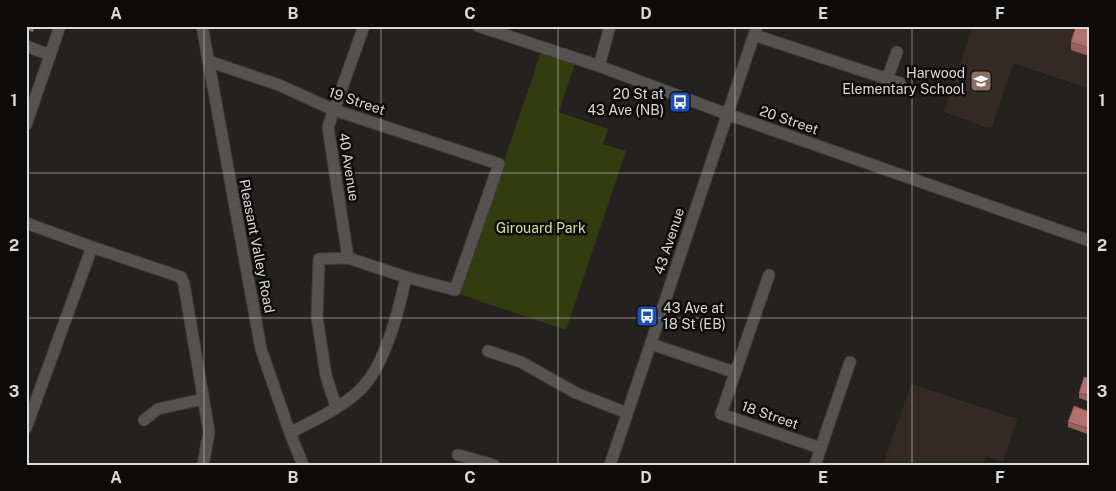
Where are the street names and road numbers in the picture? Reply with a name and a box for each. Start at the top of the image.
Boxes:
street label: 19 Street [327,84,387,118]
street label: 20 Street [757,102,821,138]
street label: 40 Avenue [336,132,362,202]
street label: Pleasant Valley Road [236,178,278,314]
street label: 43 Avenue [651,206,687,276]
street label: 18 Street [739,398,801,432]

